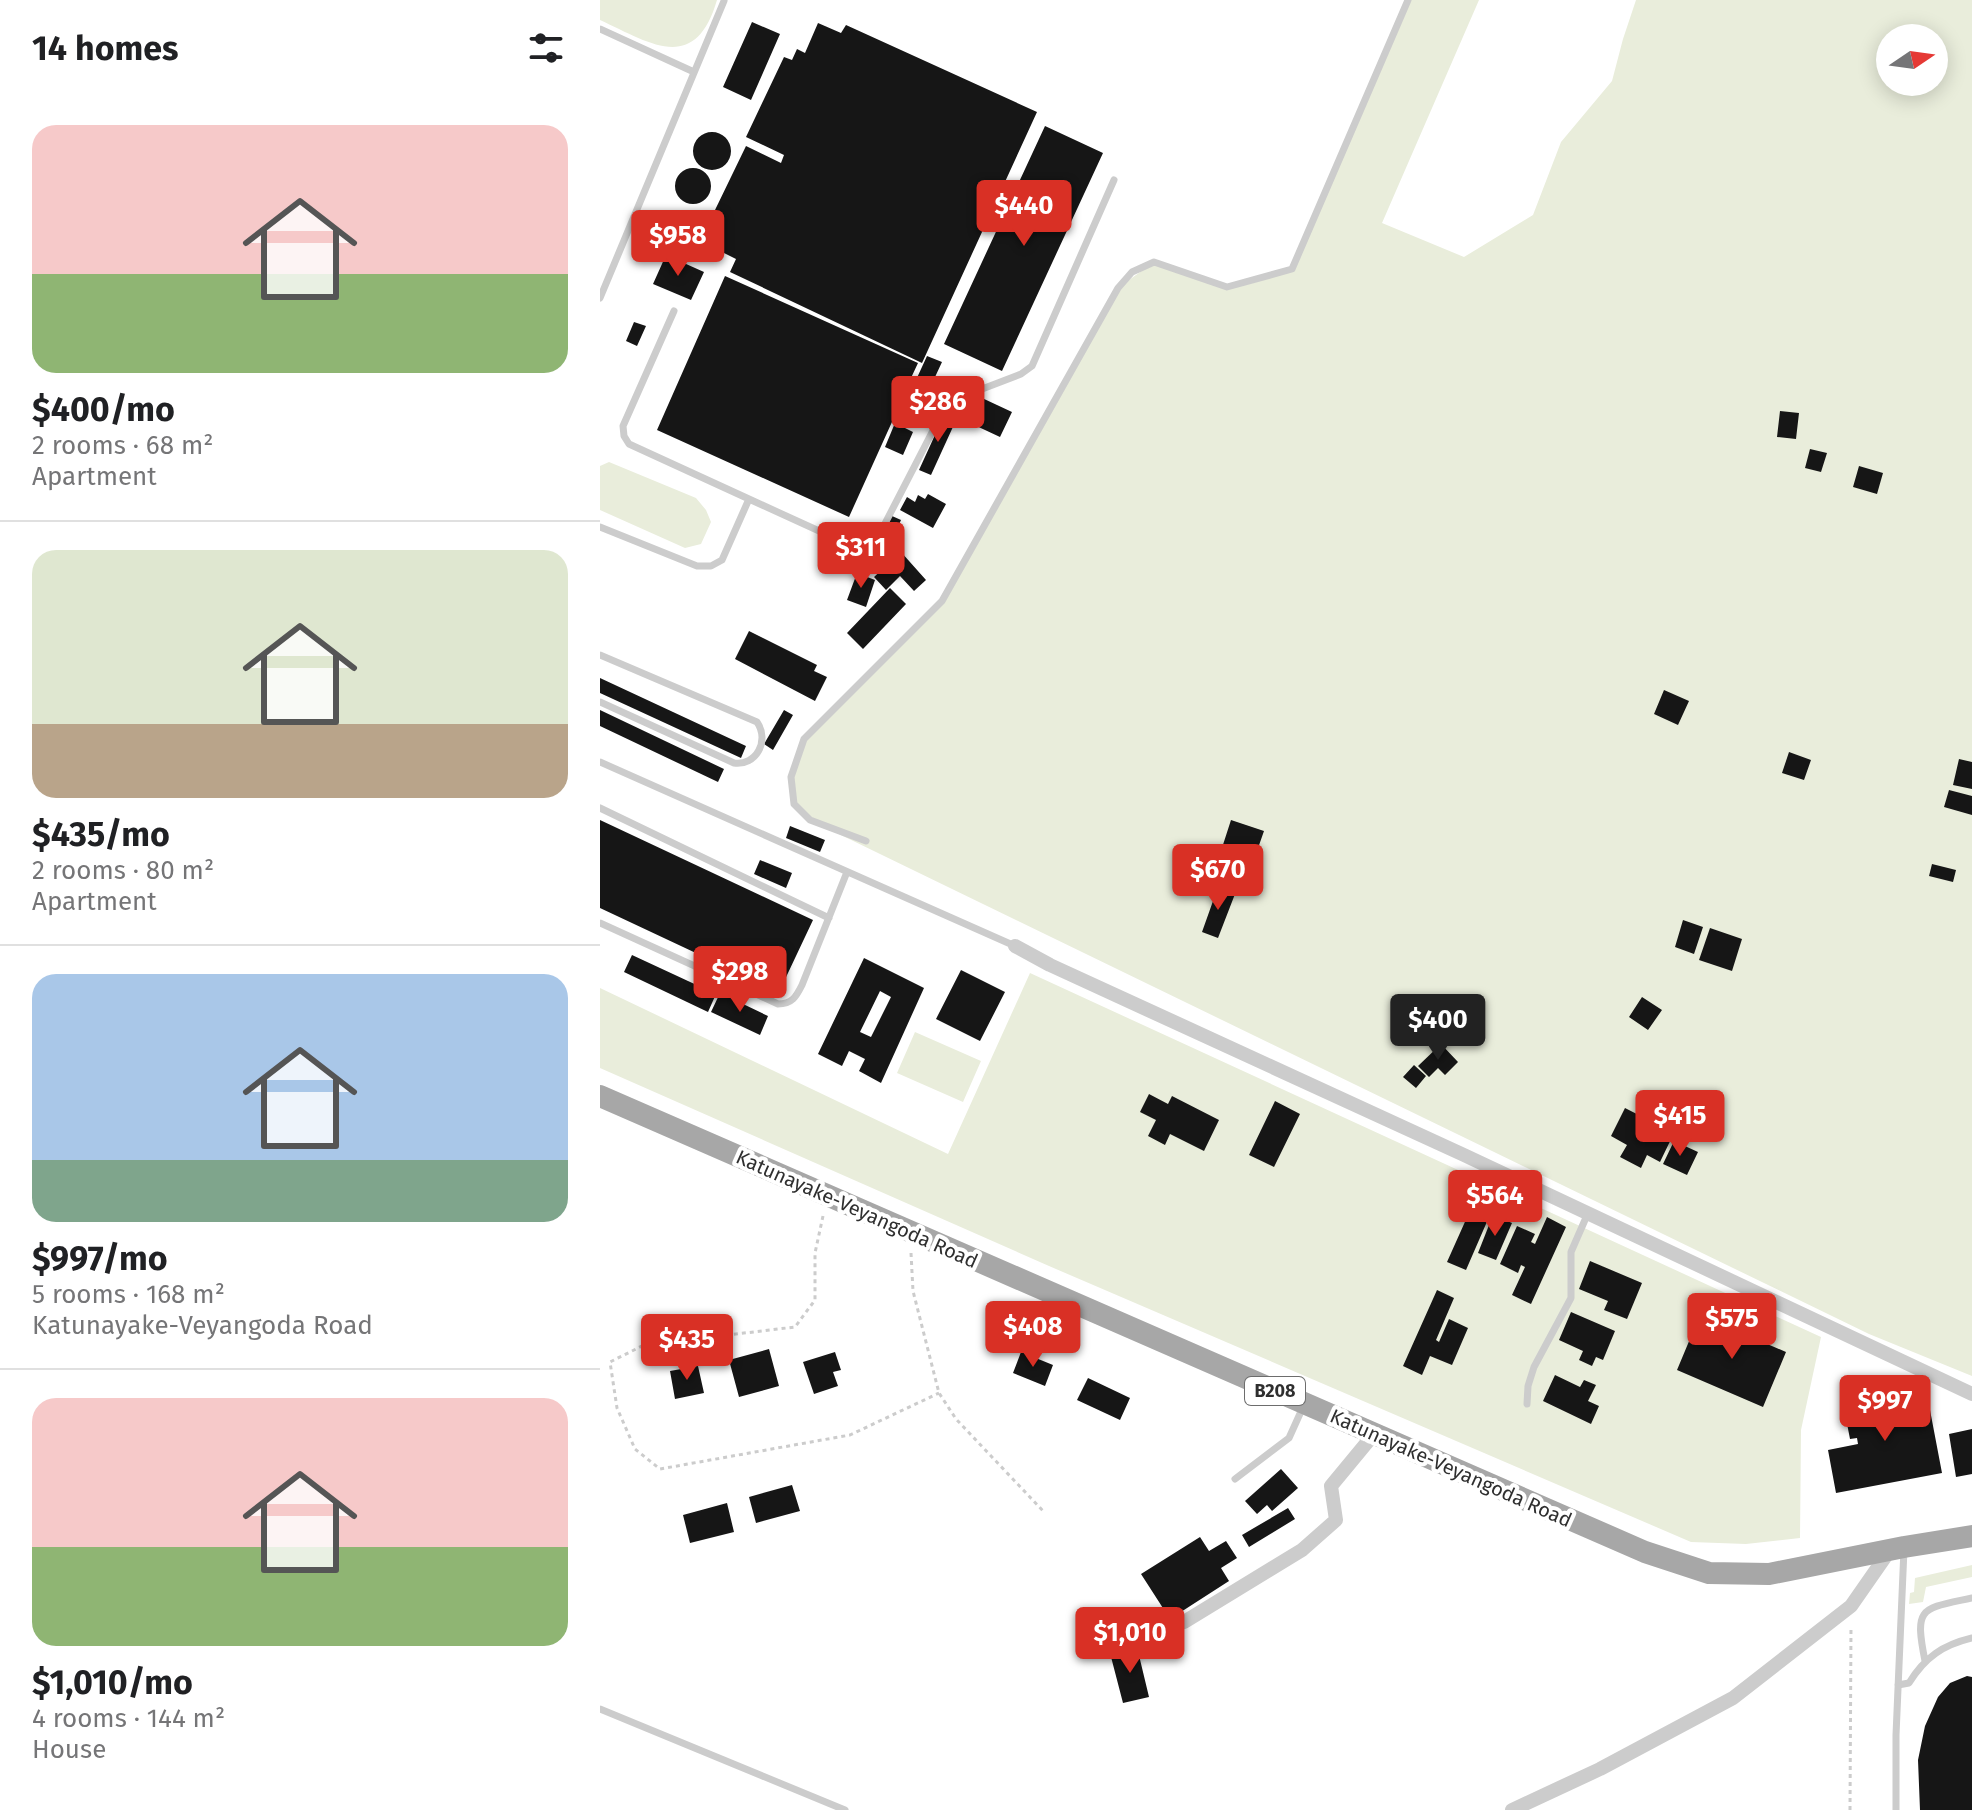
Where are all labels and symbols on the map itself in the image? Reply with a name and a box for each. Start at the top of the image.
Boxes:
north arrow [1876,24,1948,96]
pin: $440 [977,180,1071,248]
pin: $958 [631,210,725,278]
pin: $286 [891,376,985,444]
pin: $311 [814,522,908,590]
pin: $670 [1171,844,1265,912]
pin: $298 [693,946,787,1014]
pin: $400 [1391,994,1485,1062]
pin: $415 [1633,1090,1727,1158]
street label: Katunayake-Veyangoda Road [732,1145,982,1273]
pin: $564 [1448,1170,1542,1238]
pin: $575 [1685,1293,1779,1361]
pin: $408 [986,1301,1080,1369]
pin: $435 [640,1314,734,1382]
pin: $997 [1838,1375,1932,1443]
road number: B208 [1245,1377,1305,1405]
street label: Katunayake-Veyangoda Road [1326,1404,1576,1532]
pin: $1,010 [1065,1607,1195,1675]

